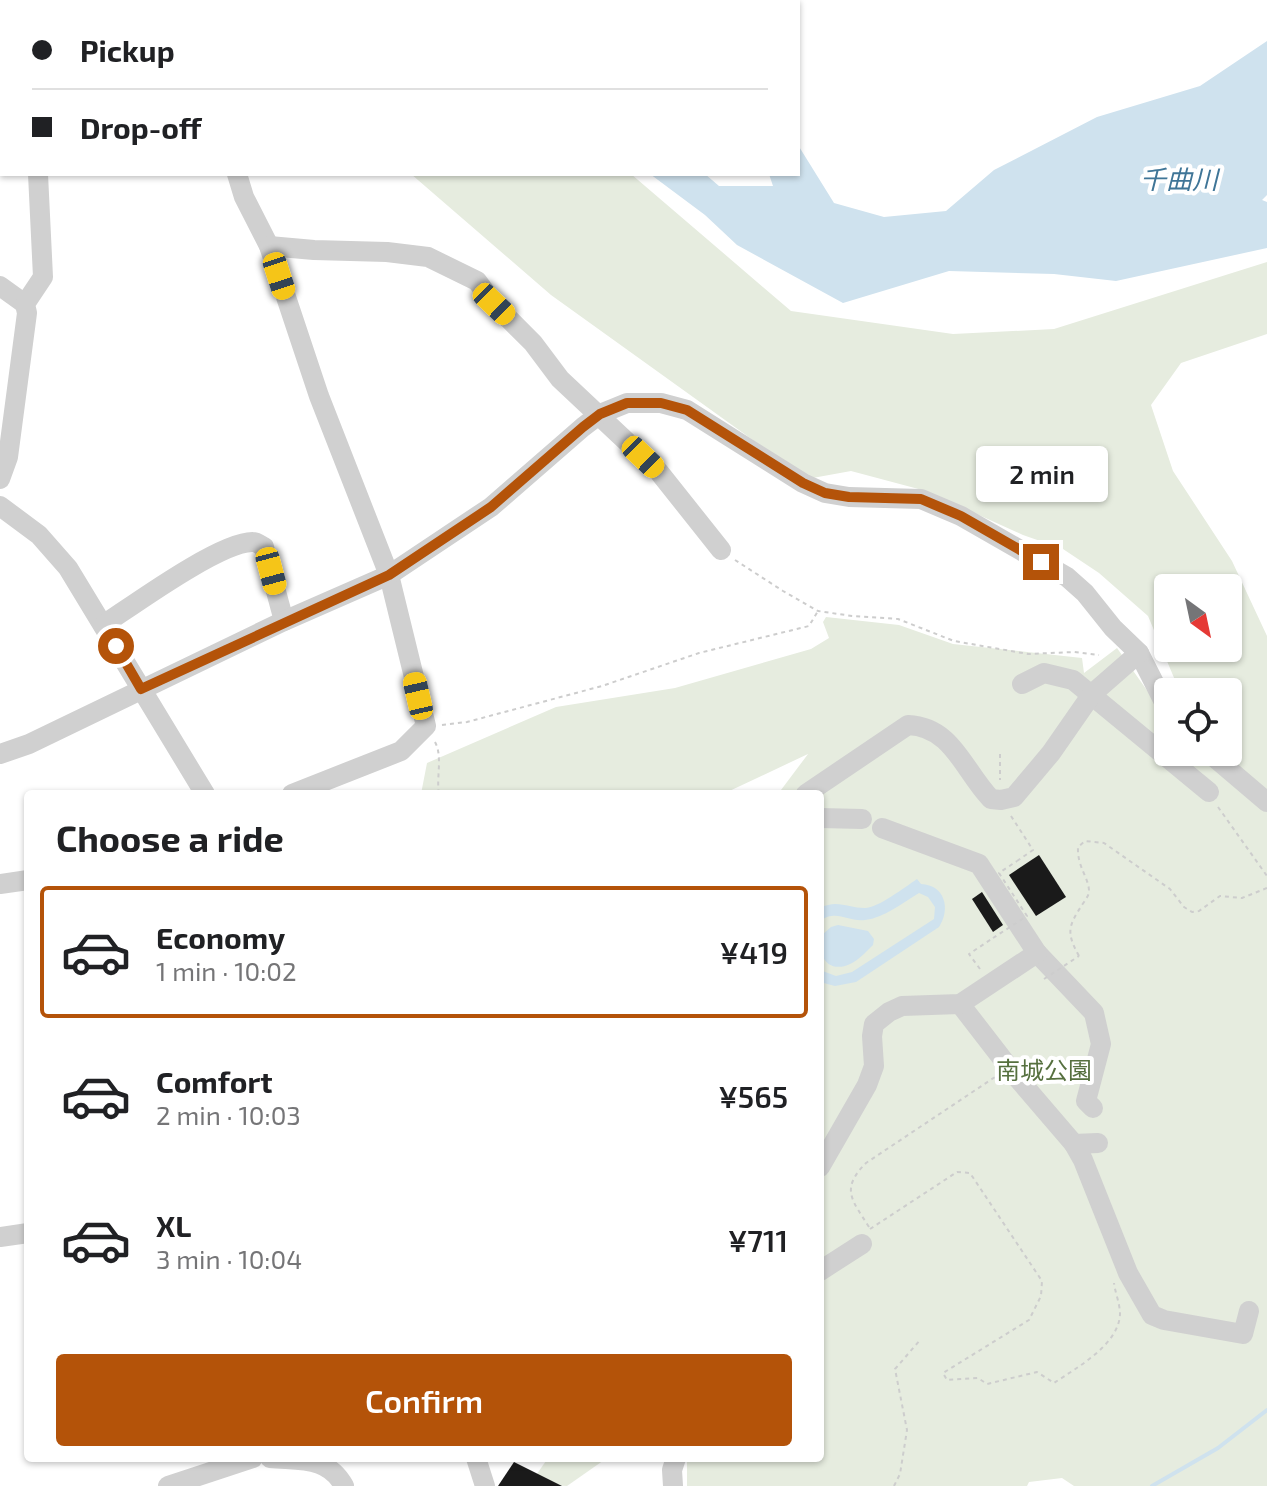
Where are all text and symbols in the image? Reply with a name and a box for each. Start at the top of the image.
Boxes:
text: Pickup [80,32,175,68]
text: Drop-off [80,109,202,145]
water label: 千曲川 [1140,163,1221,194]
car [260,249,298,303]
car [468,279,520,329]
car [617,432,669,482]
callout: 2 min [975,446,1107,502]
text: 2 min [1009,458,1075,489]
route end [1023,544,1059,580]
car [253,545,289,597]
north arrow [1154,574,1242,662]
map controls [1154,574,1242,766]
route start [98,628,134,664]
car [401,670,435,722]
button: locate [1154,678,1242,766]
text: Choose a ride [56,816,284,859]
icon: car [60,916,132,988]
text: Economy [156,919,285,955]
text: ¥419 [720,934,788,970]
text: 1 min · 10:02 [156,955,297,986]
park label: 南城公園 [996,1055,1092,1084]
icon: car [60,1060,132,1132]
text: Comfort [156,1063,273,1099]
text: ¥565 [718,1078,788,1114]
text: 2 min · 10:03 [156,1099,301,1130]
icon: car [60,1204,132,1276]
text: XL [156,1207,191,1243]
text: ¥711 [728,1222,788,1258]
text: 3 min · 10:04 [156,1243,302,1274]
button: Confirm [56,1354,792,1446]

